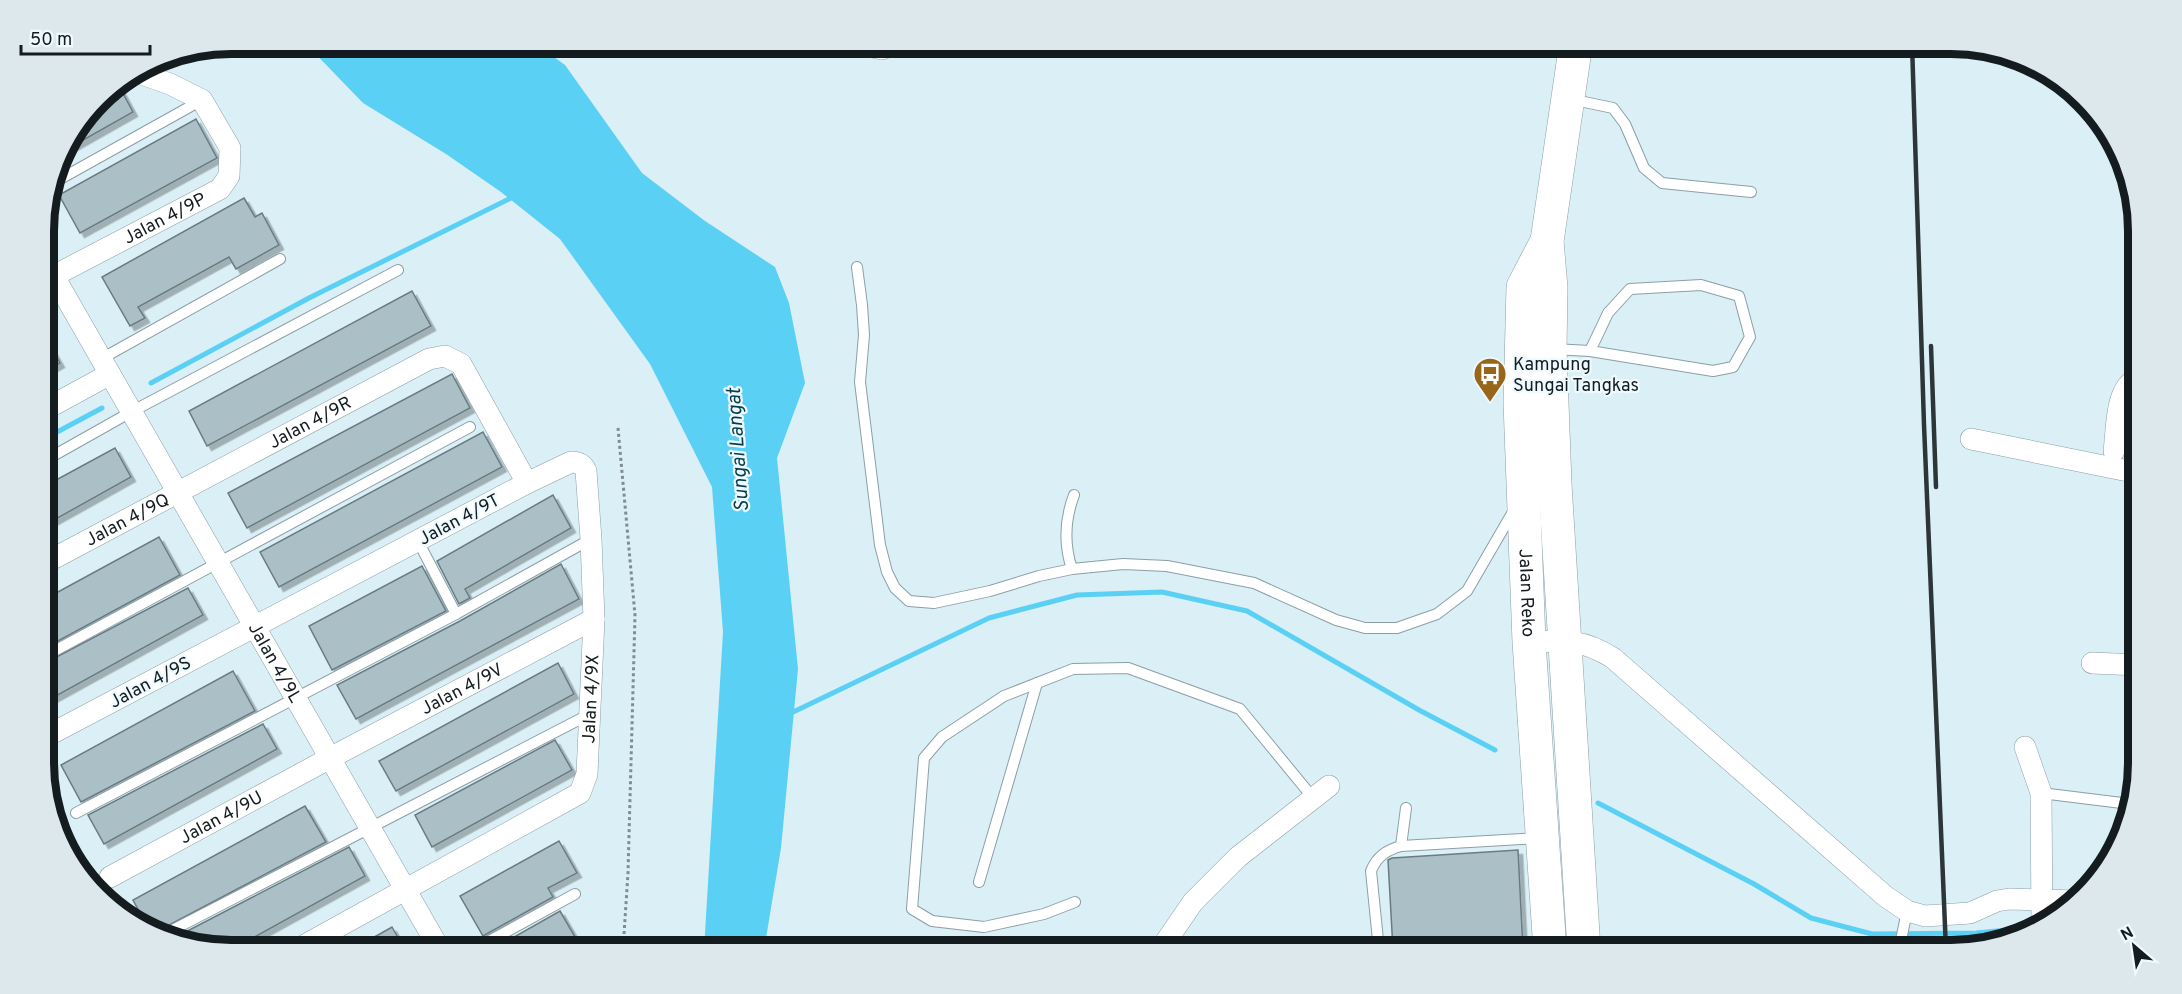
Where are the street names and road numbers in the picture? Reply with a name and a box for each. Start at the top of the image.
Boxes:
street label: Jalan 4/9P [120,188,211,250]
street label: Jalan 4/9R [265,392,356,455]
street label: Jalan 4/9Q [82,489,174,552]
street label: Jalan 4/9T [415,489,504,551]
street label: Jalan Reko [1512,548,1539,638]
street label: Jalan 4/9L [242,619,306,707]
street label: Jalan 4/9S [106,652,196,715]
street label: Jalan 4/9X [578,654,605,744]
street label: Jalan 4/9V [417,659,508,721]
street label: Jalan 4/9U [176,787,267,850]

